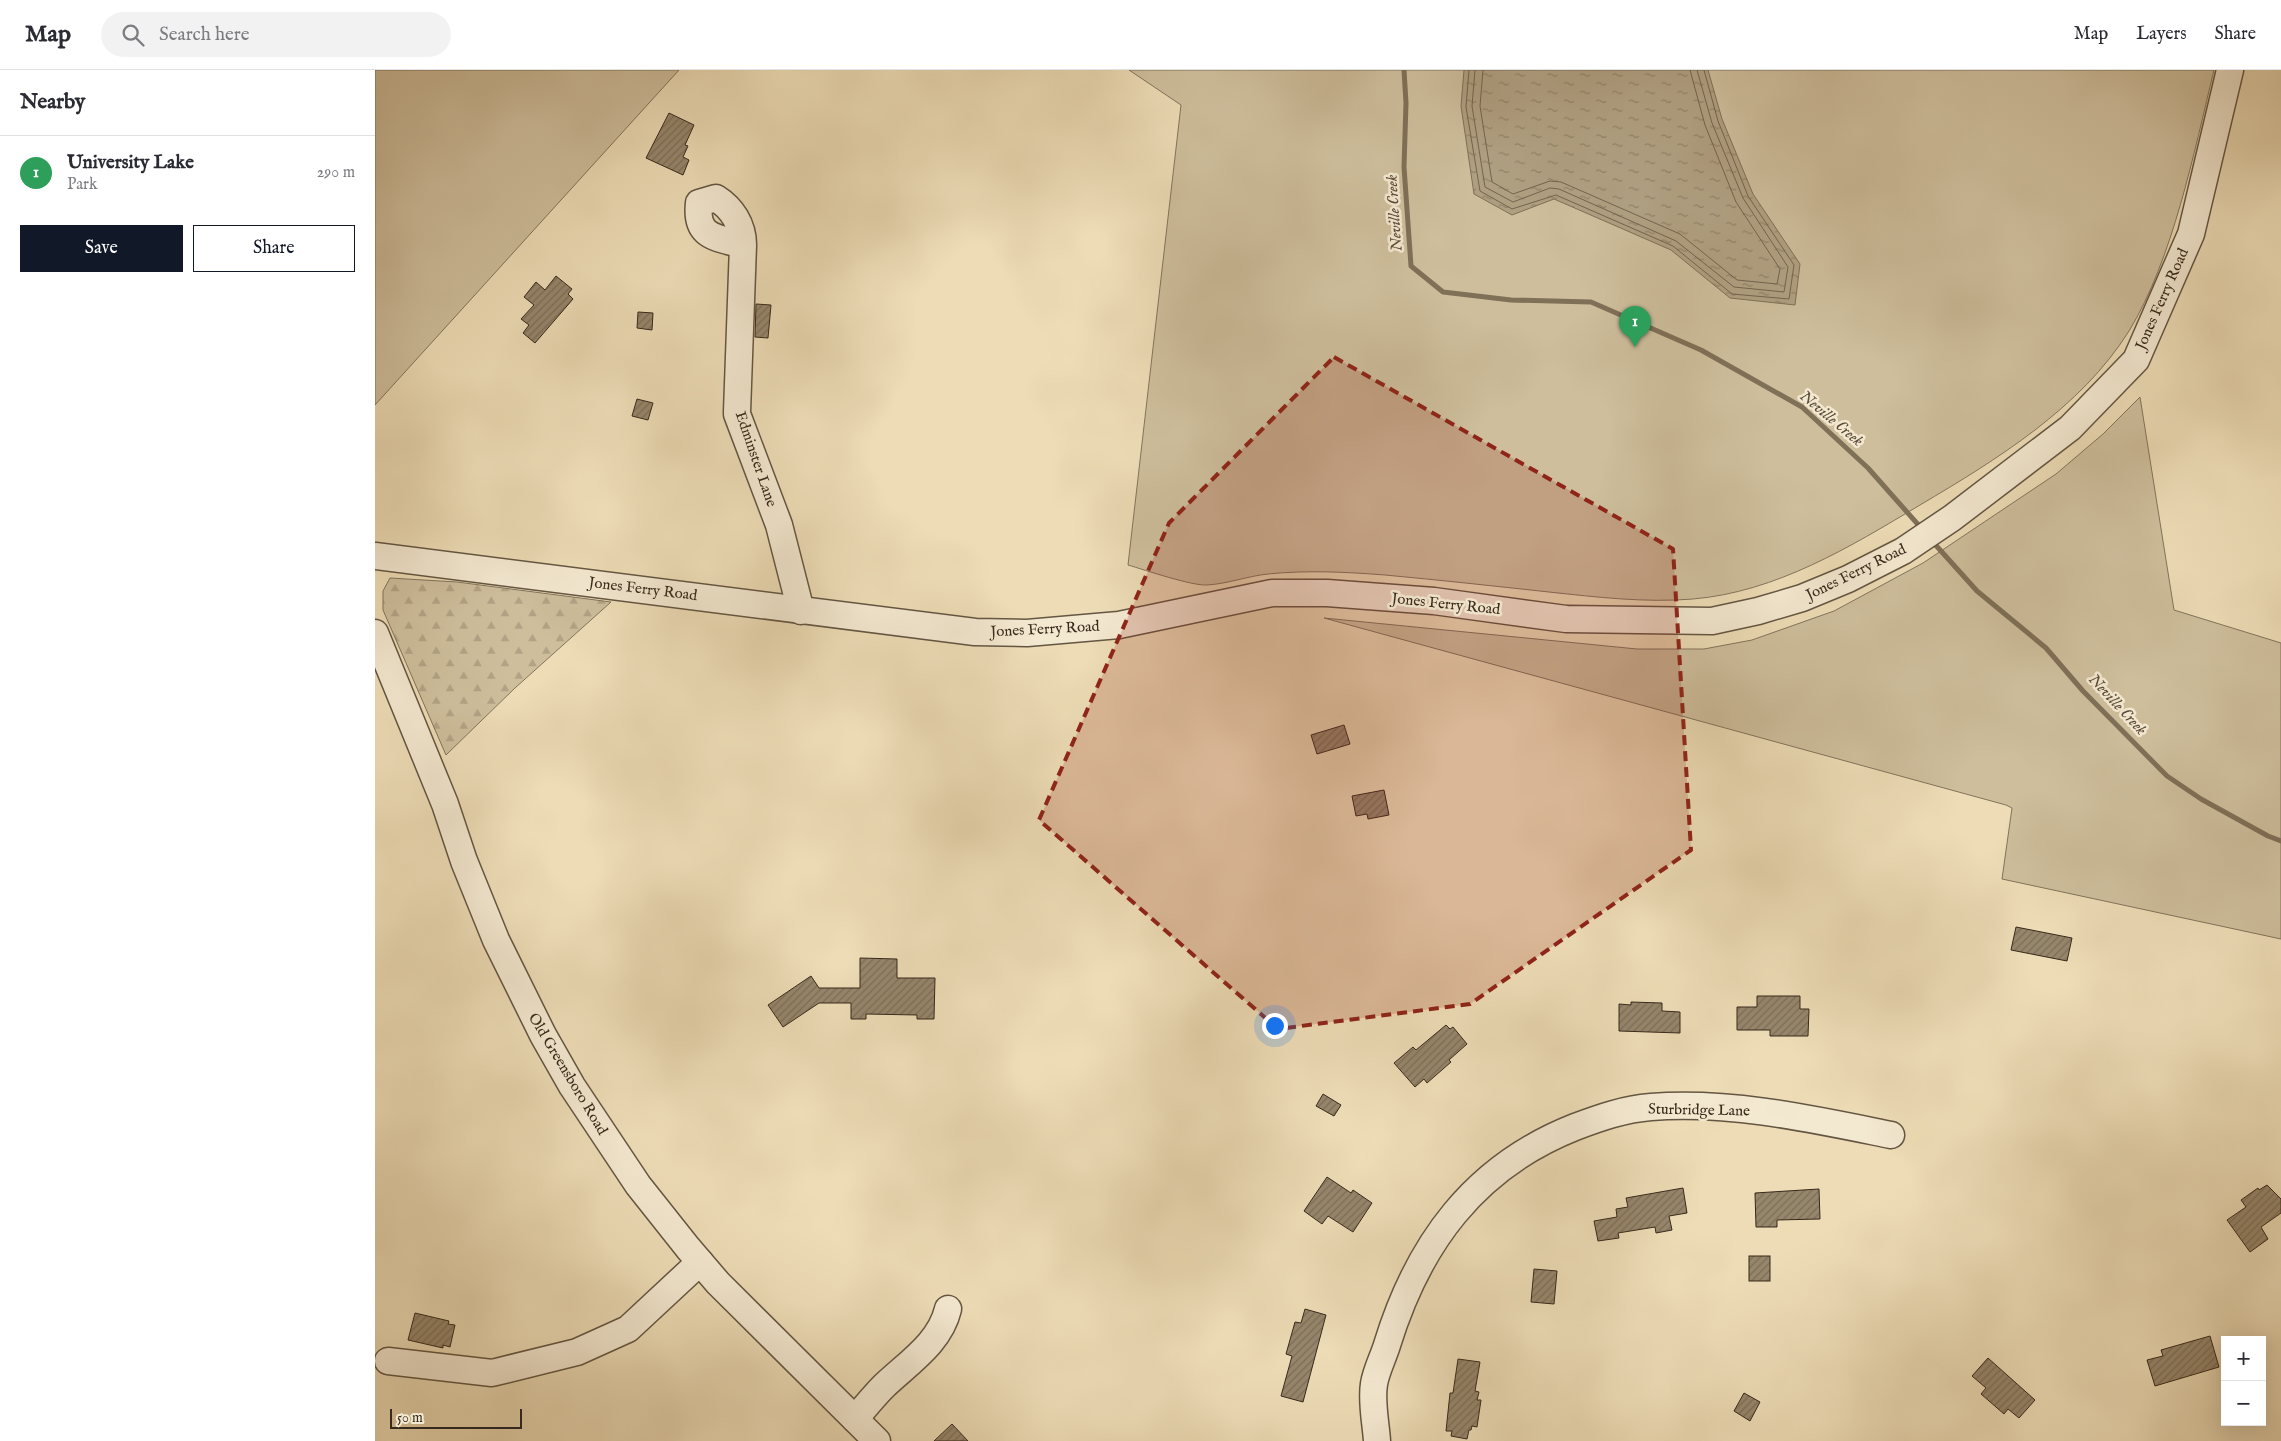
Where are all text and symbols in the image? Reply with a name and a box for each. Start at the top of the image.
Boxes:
search box [101,12,451,57]
text: Map [25,19,71,50]
icon: search [119,21,147,49]
text: Search here [159,23,250,47]
text: Map [2074,23,2108,46]
text: Layers [2136,23,2187,46]
text: Share [2215,23,2256,46]
text: Nearby [20,89,85,116]
text: University Lake [67,151,194,175]
text: 1 [33,163,39,183]
text: 290 m [317,163,355,183]
water label: Neville Creek [1382,173,1408,252]
text: Park [67,175,97,195]
button: Save [20,225,183,272]
button: Share [193,225,355,272]
street label: Jones Ferry Road [2130,244,2193,355]
pin: 1 [1619,306,1651,347]
water label: Neville Creek [1795,387,1867,452]
street label: Edminster Lane [731,409,781,510]
street label: Jones Ferry Road [1801,539,1910,605]
street label: Jones Ferry Road [586,573,699,605]
street label: Jones Ferry Road [1389,589,1502,619]
street label: Jones Ferry Road [988,617,1101,641]
water label: Neville Creek [2084,670,2151,740]
street label: Old Greensboro Road [524,1010,612,1139]
your location [1262,1013,1288,1039]
street label: Sturbridge Lane [1648,1100,1750,1120]
map controls [2221,1336,2266,1426]
button: + [2221,1336,2266,1381]
button: − [2221,1381,2266,1426]
scale bar [390,1406,523,1429]
text: 50 m [397,1409,423,1427]

